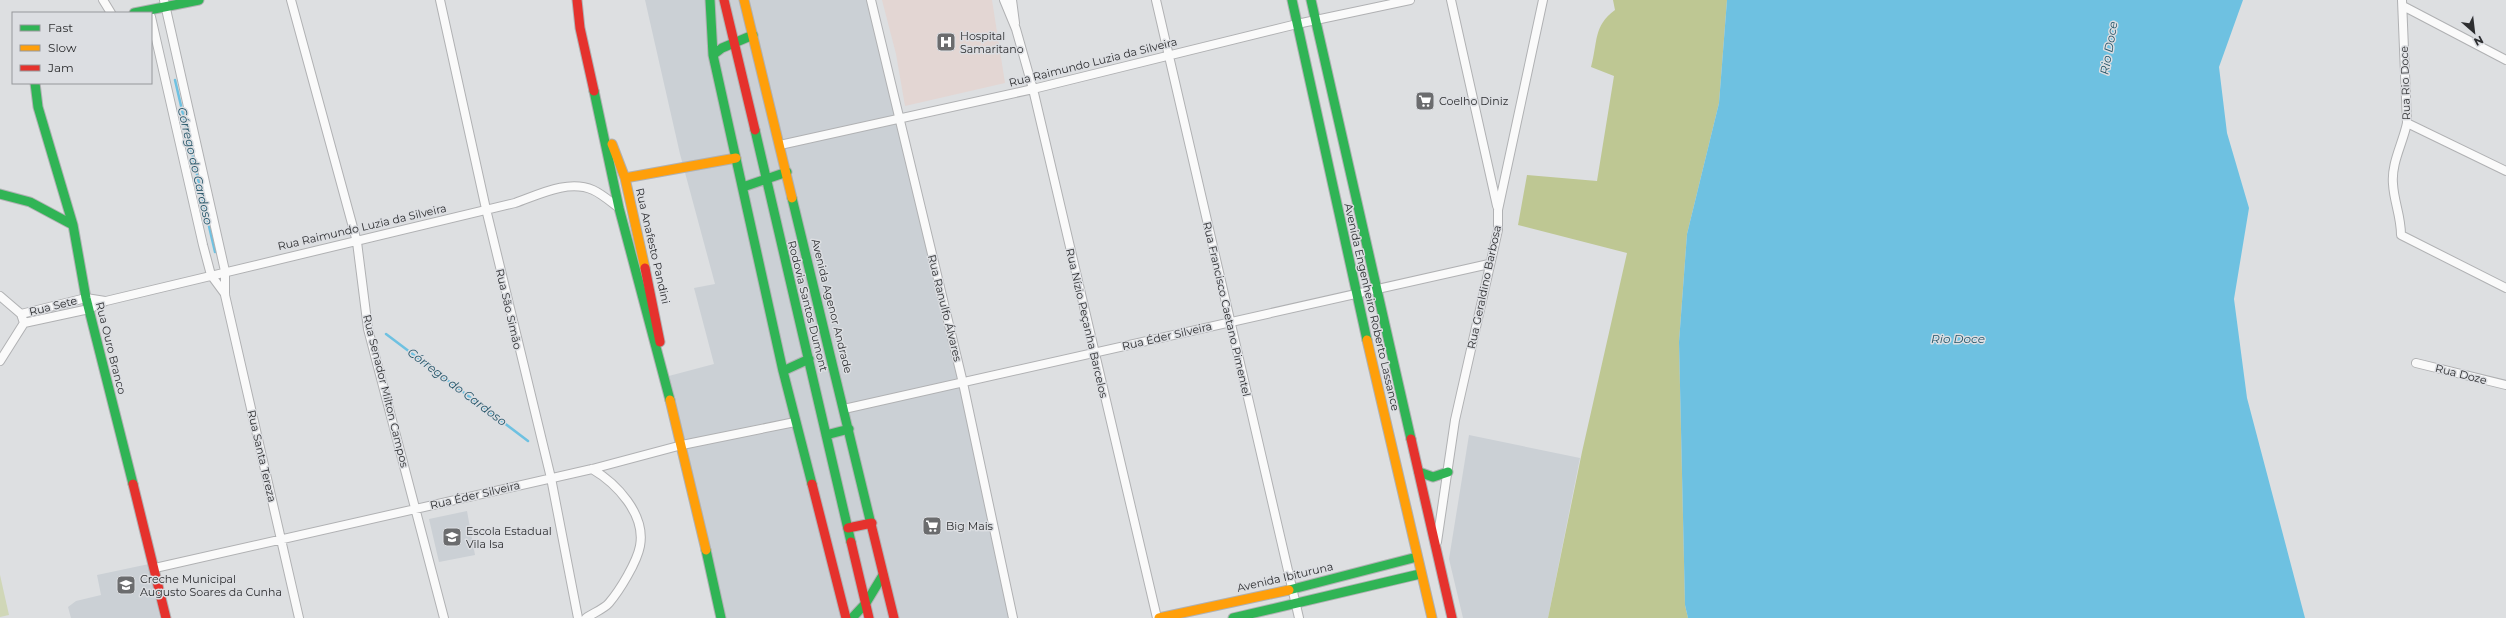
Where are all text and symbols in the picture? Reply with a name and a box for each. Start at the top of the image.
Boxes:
legend [12,12,152,84]
north arrow [2454,12,2494,52]
text: Fast [48,20,73,35]
water label: Rio Doce [2096,20,2121,76]
place label: Hospital Samaritano [960,29,1024,56]
hospital icon: Hospital Samaritano [935,31,957,53]
text: N [2471,33,2486,49]
street label: Rua Raimundo Luzia da Silveira [1007,34,1179,90]
text: Slow [48,40,77,55]
street label: Rua Rio Doce [2397,45,2413,120]
text: Jam [47,60,74,75]
supermarket icon: Coelho Diniz [1414,90,1436,112]
place label: Coelho Diniz [1439,94,1509,108]
water label: Córrego do Cardoso [175,106,216,227]
street label: Rua Anafesto Pandini [633,187,673,305]
street label: Rua Raimundo Luzia da Silveira [276,201,448,253]
street label: Avenida Engenheiro Roberto Lassance [1341,202,1403,413]
street label: Rua Francisco Caetano Pimentel [1200,220,1254,398]
street label: Rua Geraldino Barbosa [1464,224,1504,350]
street label: Avenida Agenor Andrade [808,237,856,375]
street label: Rodovia Santos Dumont [785,239,831,373]
street label: Rua Nízio Peçanha Barcelos [1063,247,1111,400]
street label: Rua Ranulfo Álvares [925,253,965,364]
street label: Rua São Simão [493,267,525,351]
street label: Rua Sete [28,293,79,319]
street label: Rua Ouro Branco [93,300,129,396]
street label: Rua Senador Milton Campos [360,313,412,470]
street label: Rua Éder Silveira [1121,319,1213,353]
water label: Rio Doce [1931,331,1985,346]
water label: Córrego do Cardoso [405,344,510,429]
street label: Rua Doze [2434,361,2489,387]
street label: Rua Santa Tereza [245,408,279,504]
street label: Rua Éder Silveira [429,478,521,512]
supermarket icon: Big Mais [921,515,943,537]
place label: Big Mais [946,519,994,533]
place label: Escola Estadual Vila Isa [466,524,552,551]
school or university icon: Escola Estadual Vila Isa [441,526,463,548]
street label: Avenida Ibituruna [1235,559,1335,595]
place label: Creche Municipal Augusto Soares da Cunha [140,572,282,599]
school or university icon: Creche Municipal Augusto Soares da Cunha [115,574,137,596]

